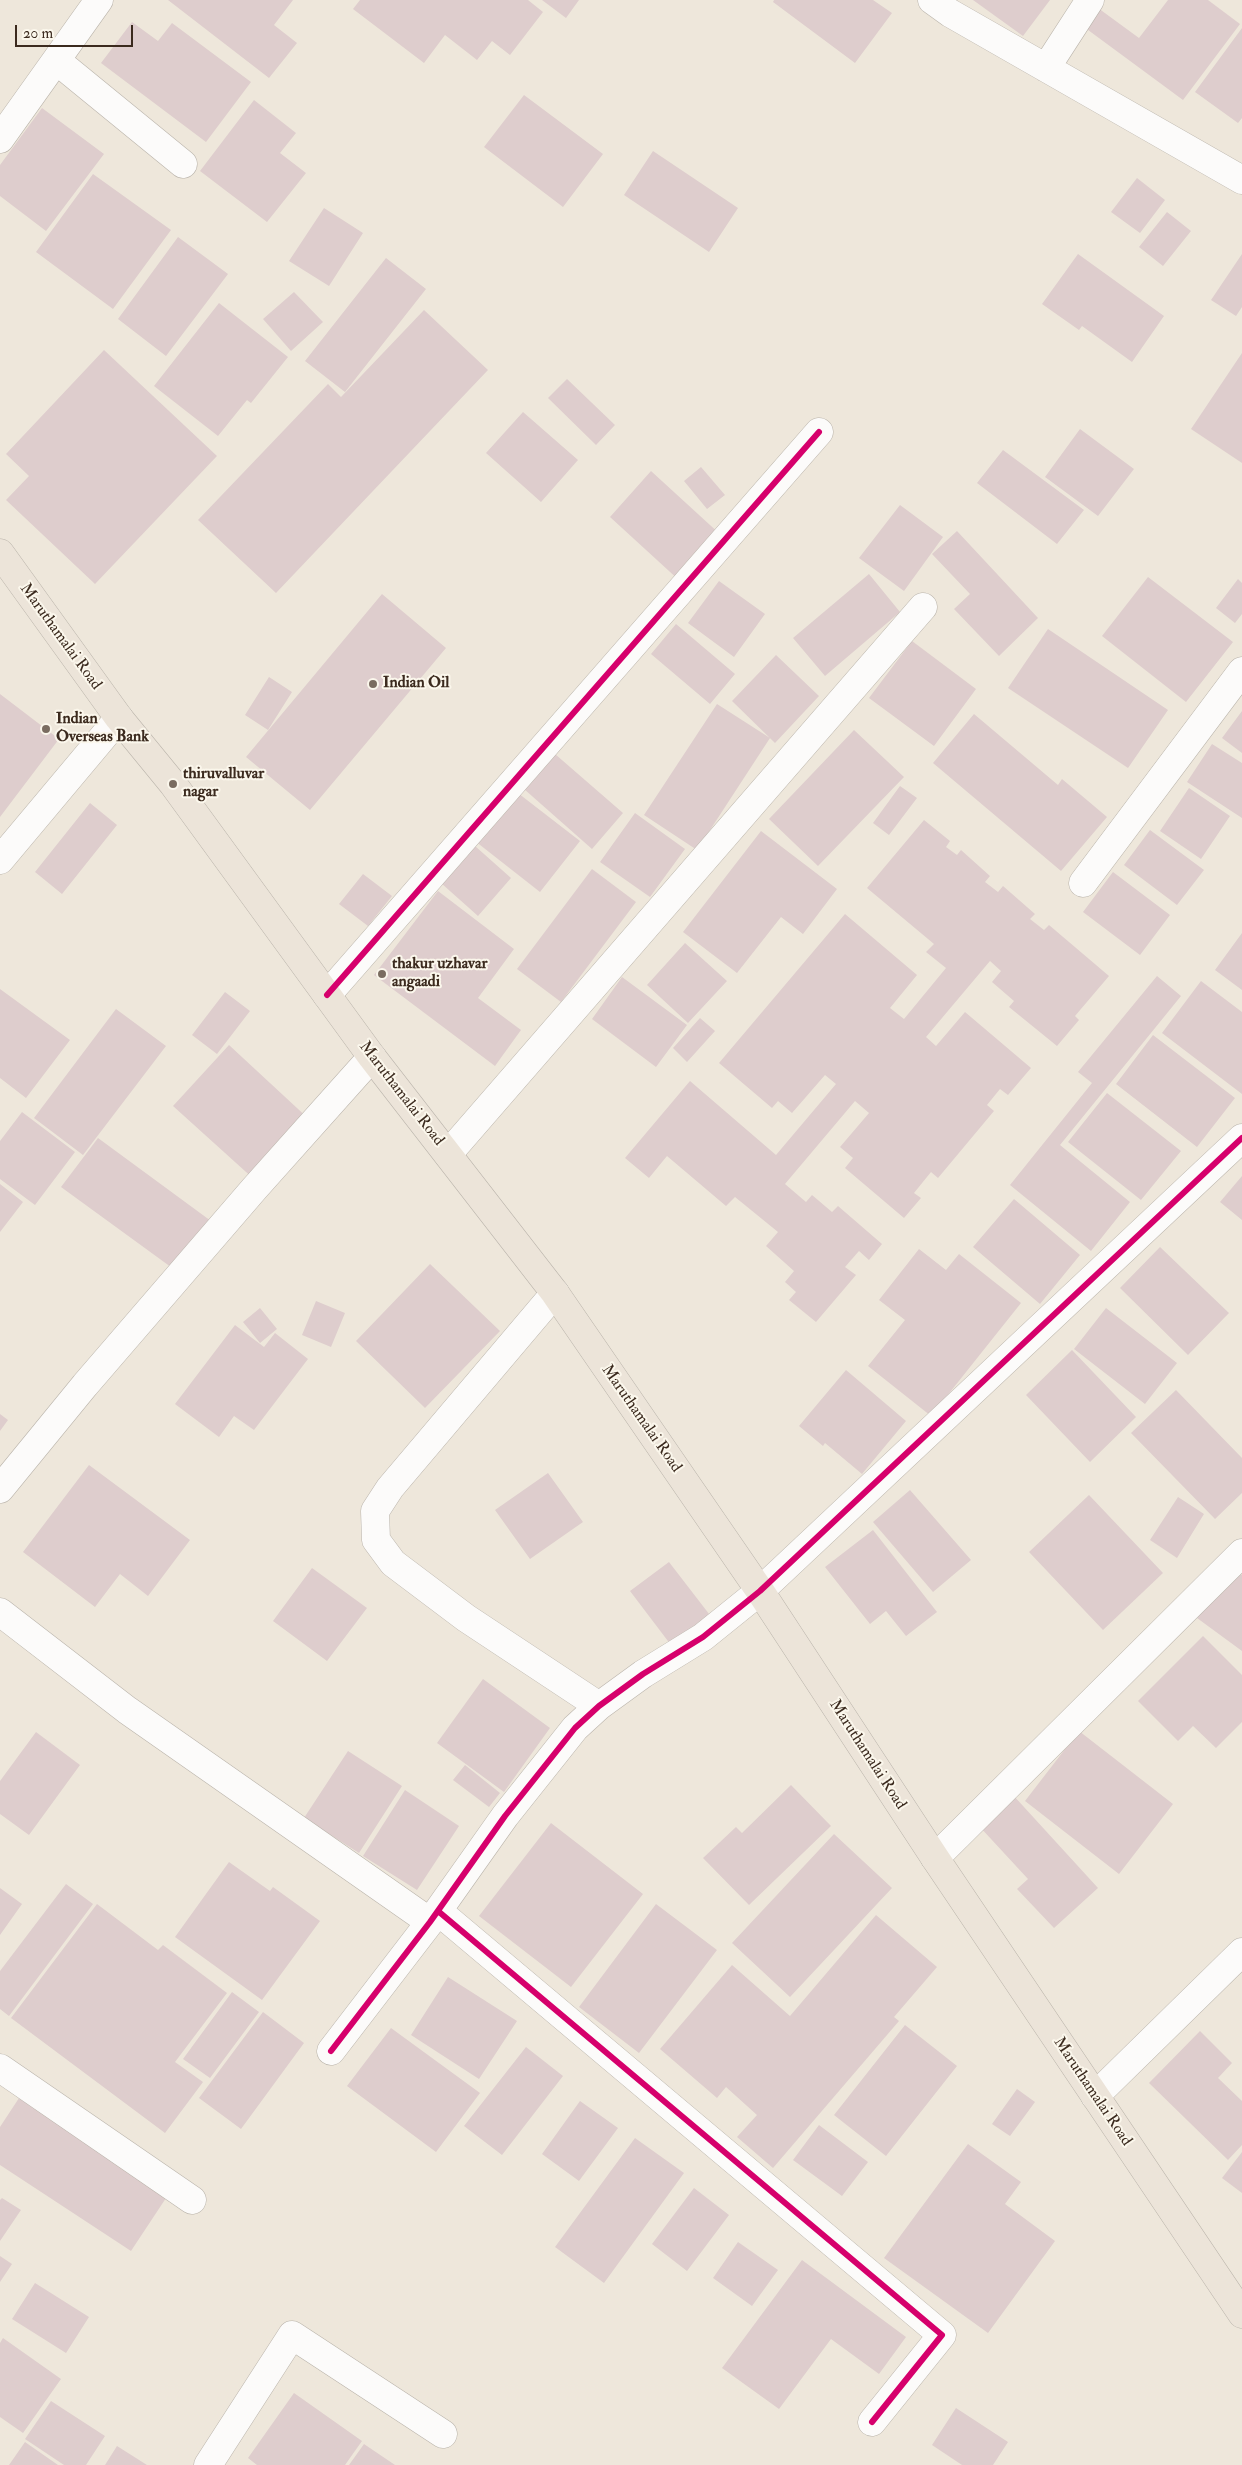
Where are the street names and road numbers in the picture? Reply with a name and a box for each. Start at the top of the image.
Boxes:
street label: Maruthamalai Road [15,580,105,694]
street label: Maruthamalai Road [354,1038,448,1150]
street label: Maruthamalai Road [597,1361,685,1477]
street label: Maruthamalai Road [824,1696,910,1814]
street label: Maruthamalai Road [1049,2034,1135,2150]

